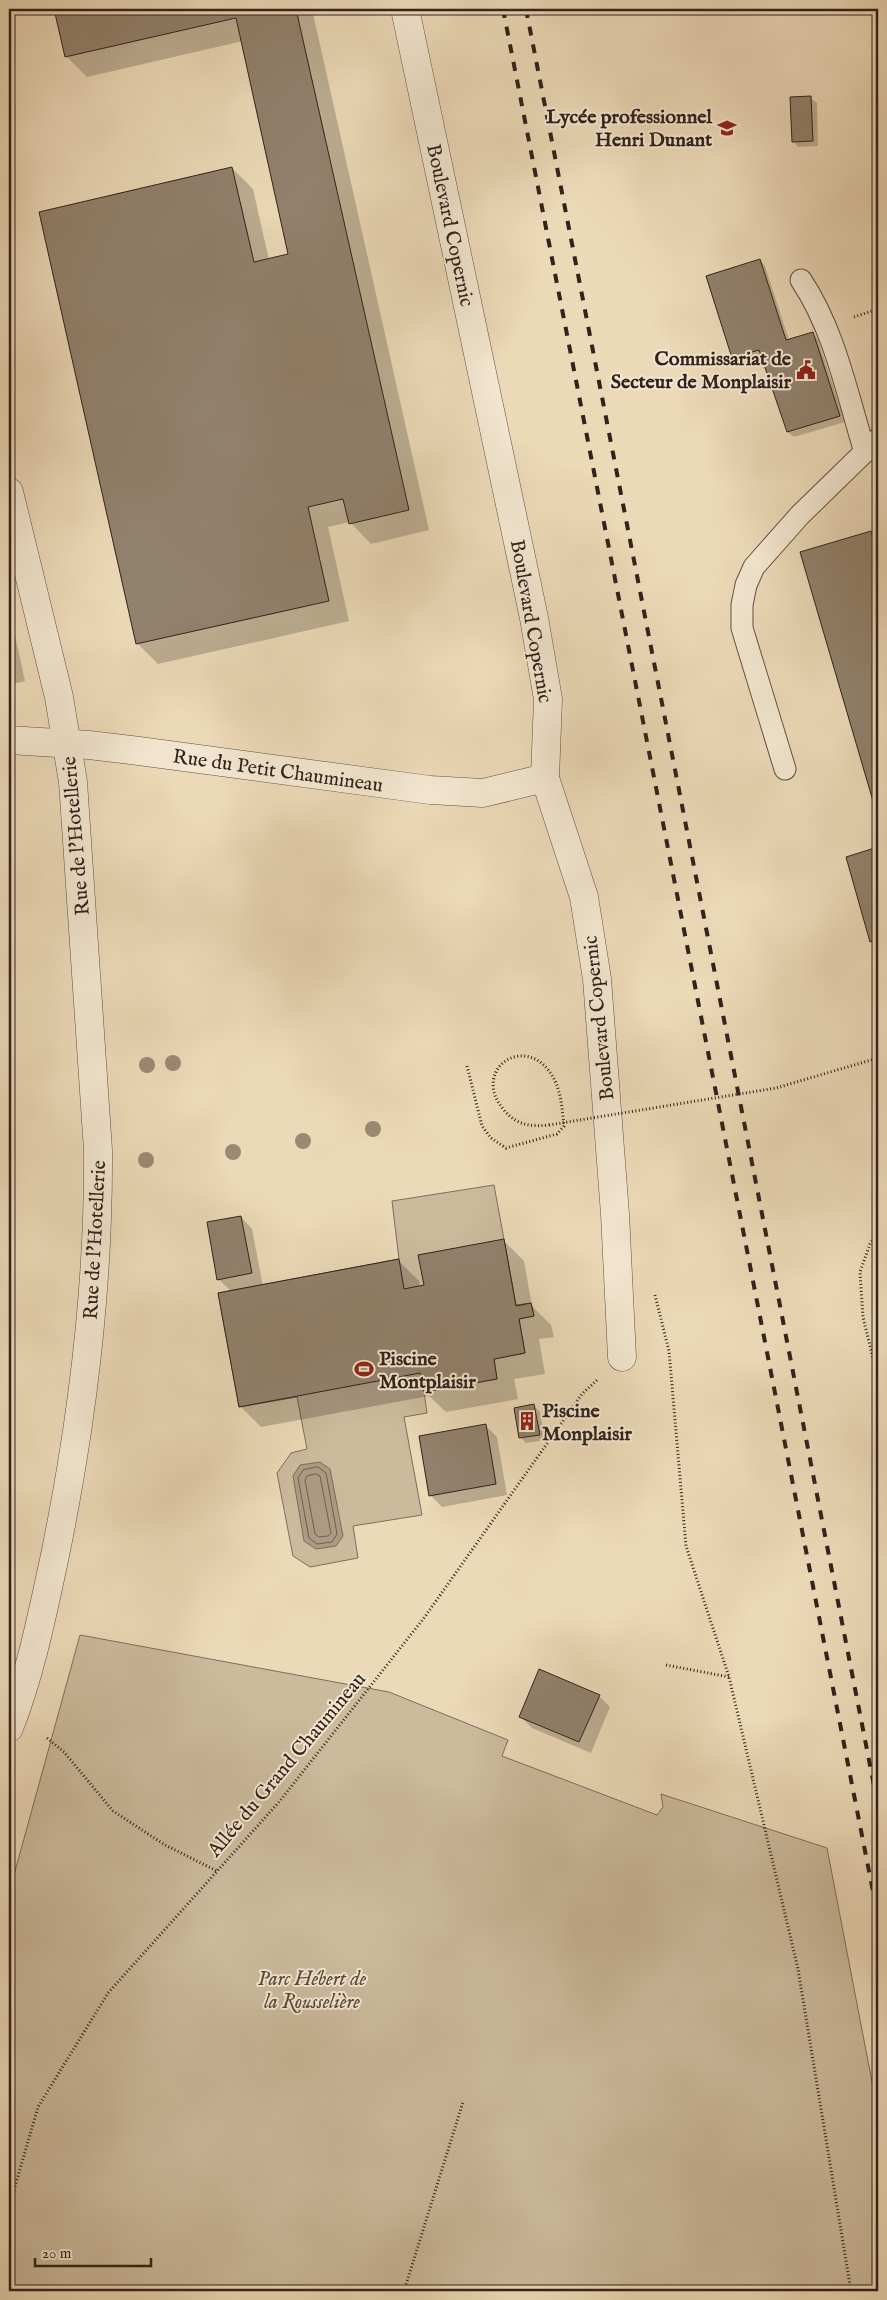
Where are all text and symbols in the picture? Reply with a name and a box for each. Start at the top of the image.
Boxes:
place label: Lycée professionnel Henri Dunant [546,105,713,153]
school or university icon: Lycée professionnel Henri Dunant [716,117,738,139]
street label: Boulevard Copernic [420,142,479,309]
place label: Commissariat de Secteur de Monplaisir [611,347,792,395]
public building icon: Commissariat de Secteur de Monplaisir [795,359,817,381]
street label: Boulevard Copernic [504,538,557,705]
street label: Rue du Petit Chaumineau [171,744,384,799]
street label: Rue de l'Hotellerie [57,755,96,917]
street label: Boulevard Copernic [578,934,621,1102]
street label: Rue de l'Hotellerie [79,1160,112,1320]
place label: Piscine Montplaisir [379,1347,476,1395]
sports icon: Piscine Montplaisir [353,1358,375,1380]
place label: Piscine Monplaisir [542,1399,633,1447]
building icon: Piscine Monplaisir [516,1410,538,1432]
street label: Allée du Grand Chaumineau [202,1667,372,1863]
park label: Parc Hébert de la Rousselière [258,1967,367,2015]
scale bar [35,2235,151,2267]
text: 20 m [42,2244,72,2263]

